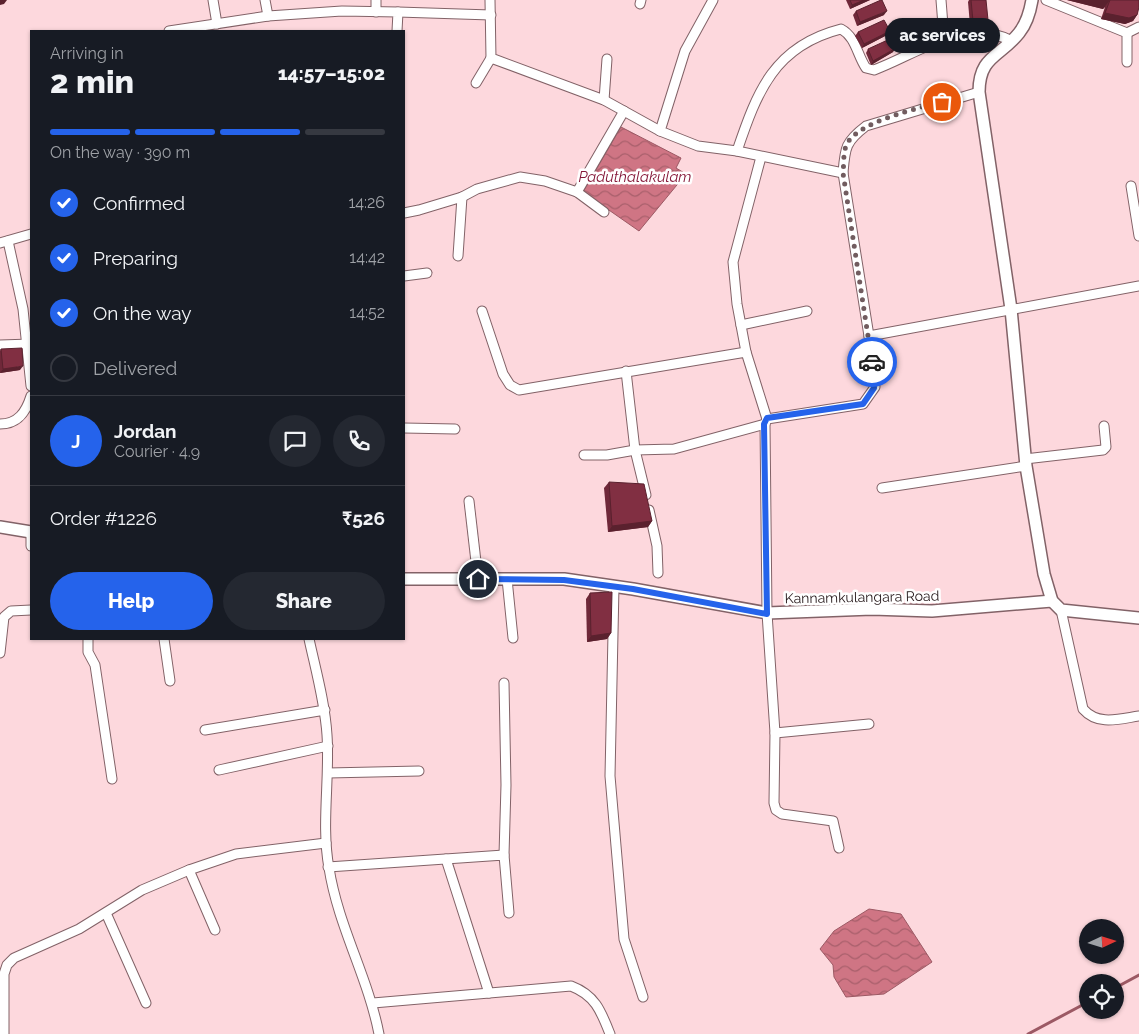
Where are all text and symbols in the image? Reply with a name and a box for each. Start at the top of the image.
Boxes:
callout: ac services [884,17,1000,52]
text: ac services [899,26,986,45]
text: Arriving in [50,44,124,63]
text: 14:57–15:02 [278,62,385,84]
text: 2 min [50,63,134,100]
pin [921,81,963,123]
icon: bag [928,88,956,116]
text: On the way · 390 m [50,143,190,162]
water label: Paduthalakulam [578,168,692,186]
icon: check [50,189,78,217]
text: Confirmed [93,192,185,214]
text: 14:26 [348,193,385,212]
icon: check [50,244,78,272]
text: Preparing [93,247,178,269]
text: 14:42 [349,248,385,267]
icon: check [50,299,78,327]
text: On the way [93,302,192,324]
text: 14:52 [349,303,385,322]
courier [847,337,897,387]
icon: car [858,348,886,376]
text: Delivered [93,357,177,379]
button: chat [269,415,321,467]
button: phone [333,415,385,467]
text: Jordan [114,420,177,442]
text: J [71,430,81,452]
text: Courier · 4.9 [114,442,200,461]
text: Order #1226 [50,507,157,529]
text: ₹526 [342,507,385,529]
pin [457,558,499,600]
icon: home [464,565,492,593]
button: Help [50,572,213,630]
button: Share [223,572,385,630]
street label: Kannamkulangara Road [784,588,940,606]
north arrow [1079,919,1124,964]
map controls [1079,919,1124,1019]
button: locate [1079,974,1124,1019]

